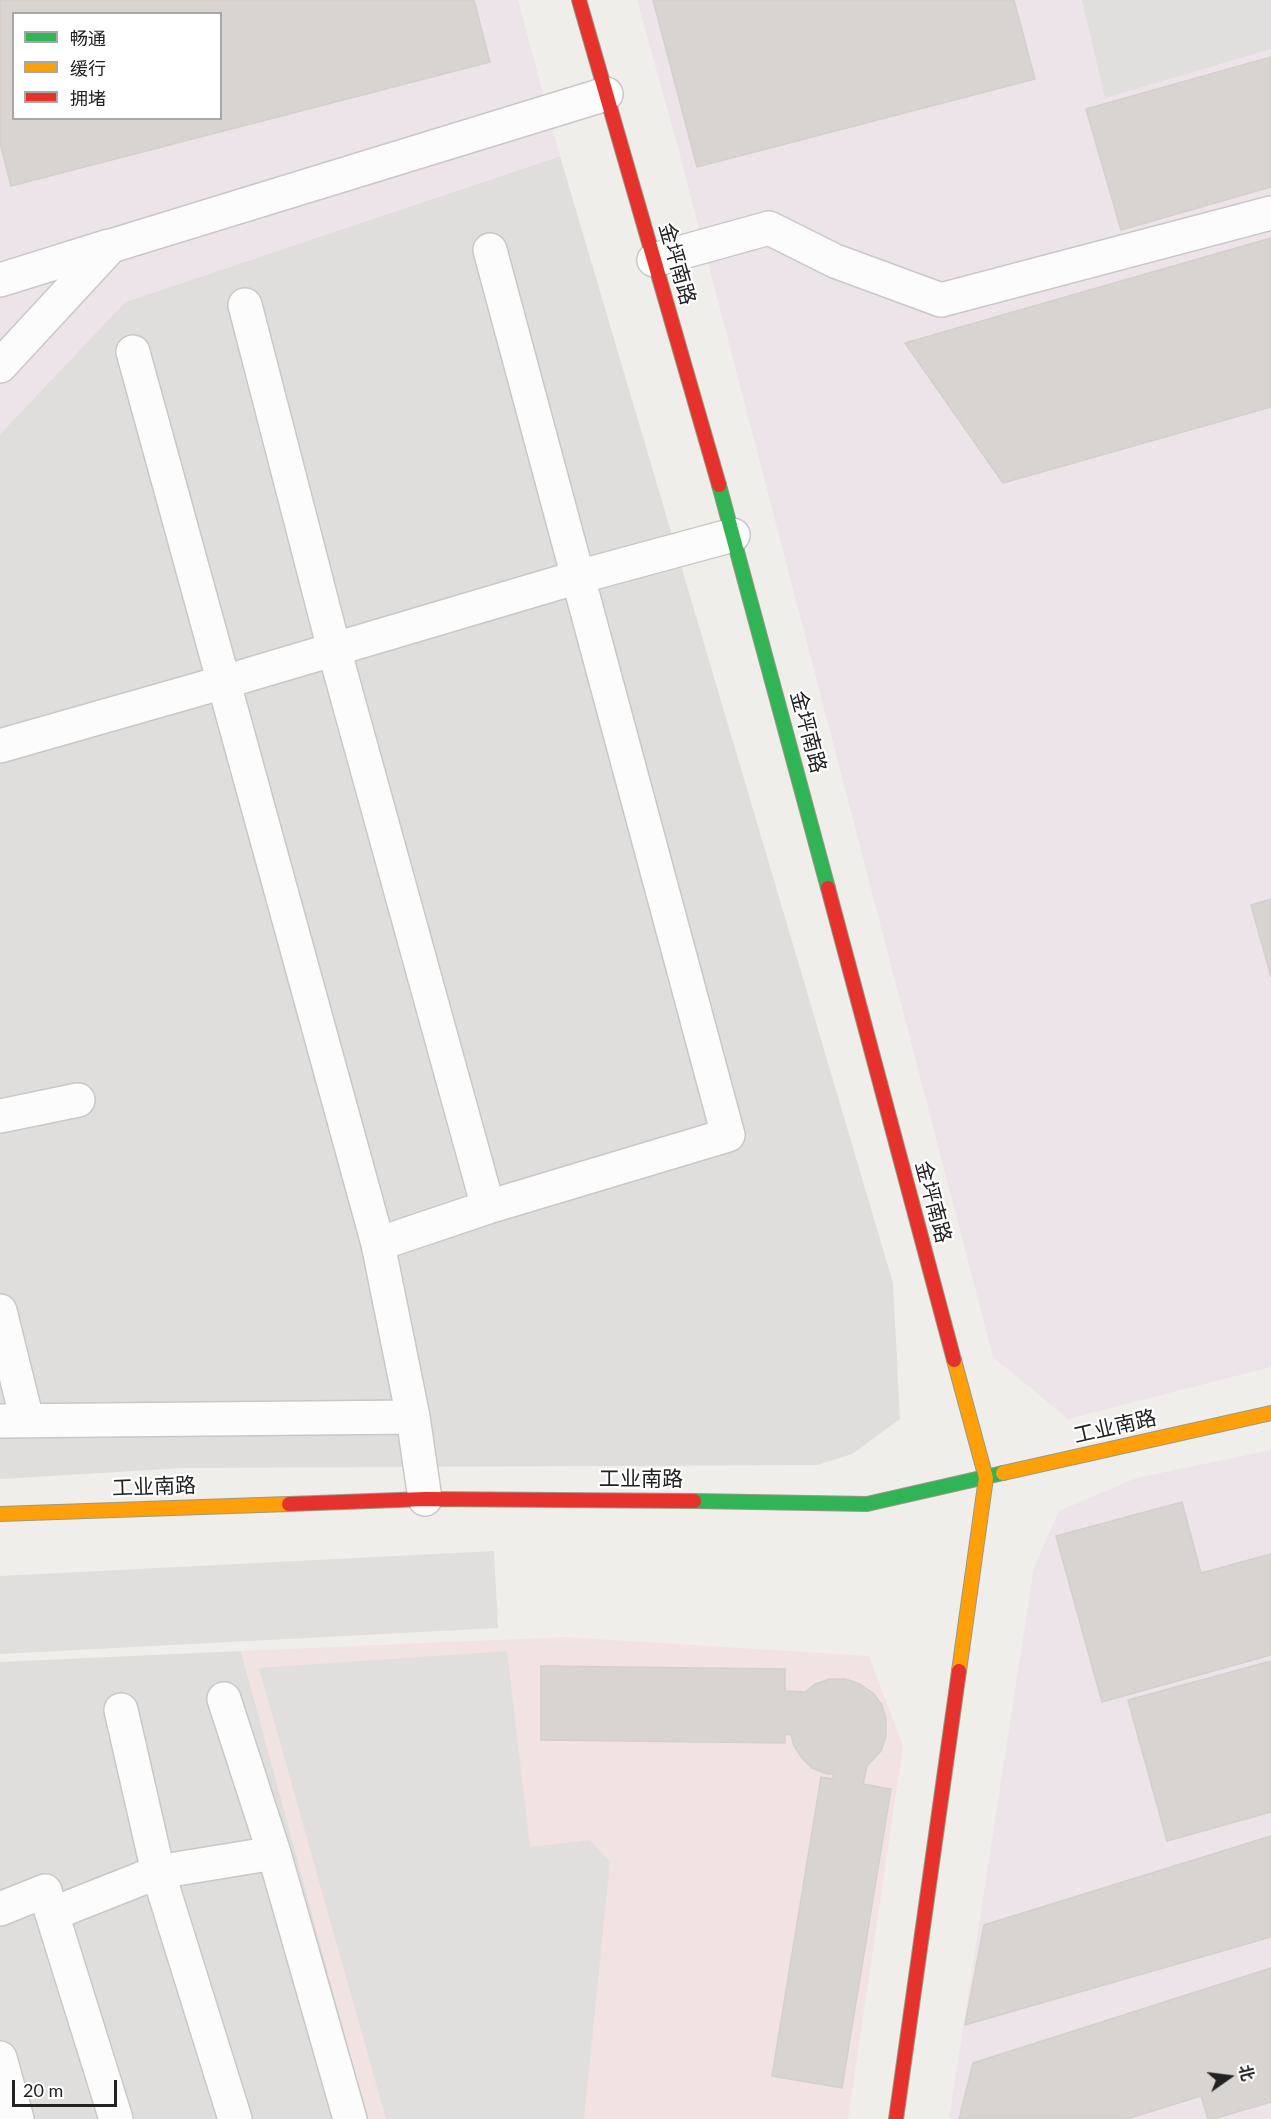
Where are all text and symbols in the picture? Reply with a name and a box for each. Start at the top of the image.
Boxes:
legend [12,12,222,120]
text: 畅通 [70,27,106,49]
text: 缓行 [70,57,106,79]
text: 拥堵 [70,87,106,109]
street label: 金坪南路 [653,220,701,308]
street label: 金坪南路 [785,688,831,776]
street label: 金坪南路 [910,1158,956,1246]
street label: 工业南路 [1071,1405,1159,1449]
street label: 工业南路 [599,1466,683,1492]
street label: 工业南路 [112,1473,196,1501]
north arrow [1199,2047,1259,2107]
text: 北 [1236,2062,1258,2083]
scale bar [15,2068,120,2106]
text: 20 m [23,2079,63,2101]

